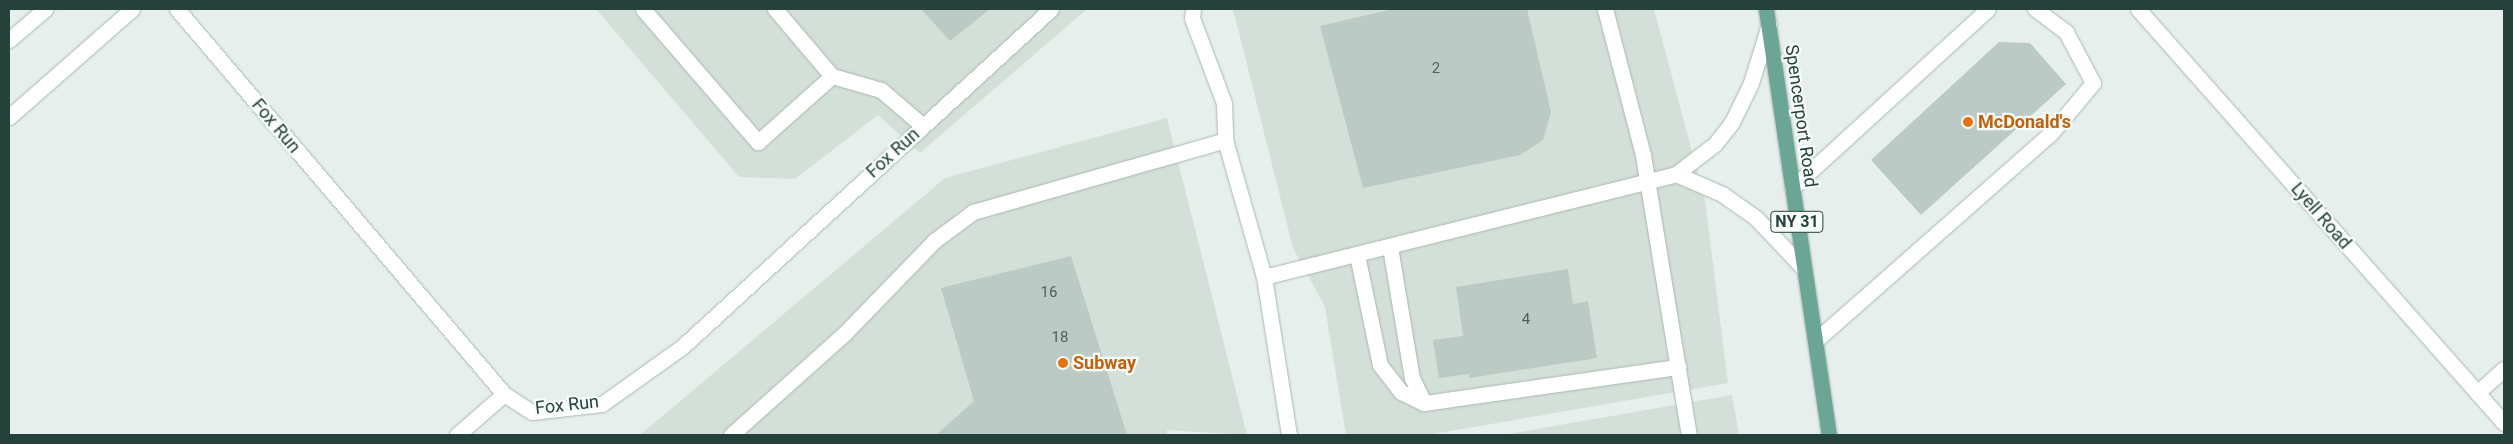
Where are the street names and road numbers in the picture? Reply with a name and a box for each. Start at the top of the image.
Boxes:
street label: Spencerport Road [1780,43,1822,189]
street label: Fox Run [247,94,305,158]
street label: Fox Run [862,123,924,183]
street label: Lyell Road [2286,178,2356,254]
road number: NY 31 [1770,208,1824,236]
street label: Fox Run [534,391,600,419]

